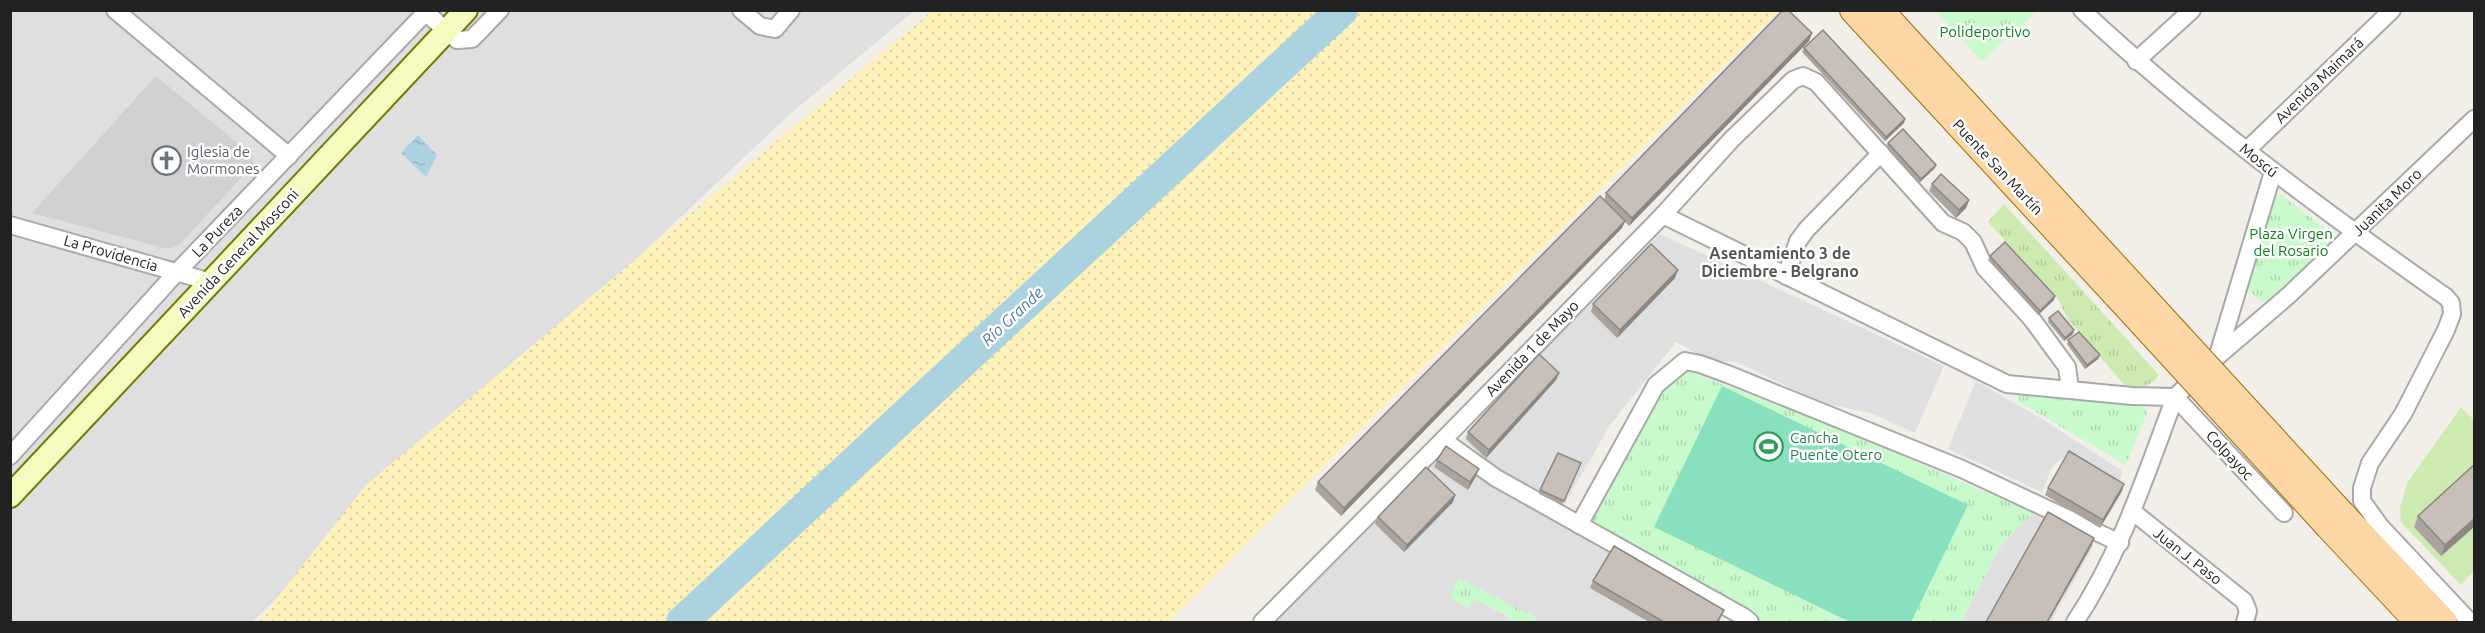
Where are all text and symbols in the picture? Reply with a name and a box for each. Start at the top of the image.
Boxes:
park label: Polideportivo [1939,23,2031,40]
street label: Avenida Maimará [2271,34,2367,126]
street label: Puente San Martín [1949,116,2047,218]
street label: Moscú [2237,140,2281,180]
place label: Iglesia de Mormones [187,143,260,177]
church icon: Iglesia de Mormones [150,144,182,176]
street label: Juanita Moro [2349,165,2425,239]
street label: Avenida General Mosconi [174,185,302,321]
street label: La Pureza [188,202,246,260]
park label: Plaza Virgen del Rosario [2249,225,2333,259]
street label: La Providencia [62,231,160,275]
district label: Asentamiento 3 de Diciembre - Belgrano [1701,244,1859,280]
water label: Río Grande [978,283,1046,349]
street label: Avenida 1 de Mayo [1482,297,1582,399]
street label: Colpayoc [2203,427,2257,483]
place label: Cancha Puente Otero [1790,429,1882,463]
sports icon: Cancha Puente Otero [1753,430,1785,462]
street label: Juan J. Paso [2150,524,2226,588]

